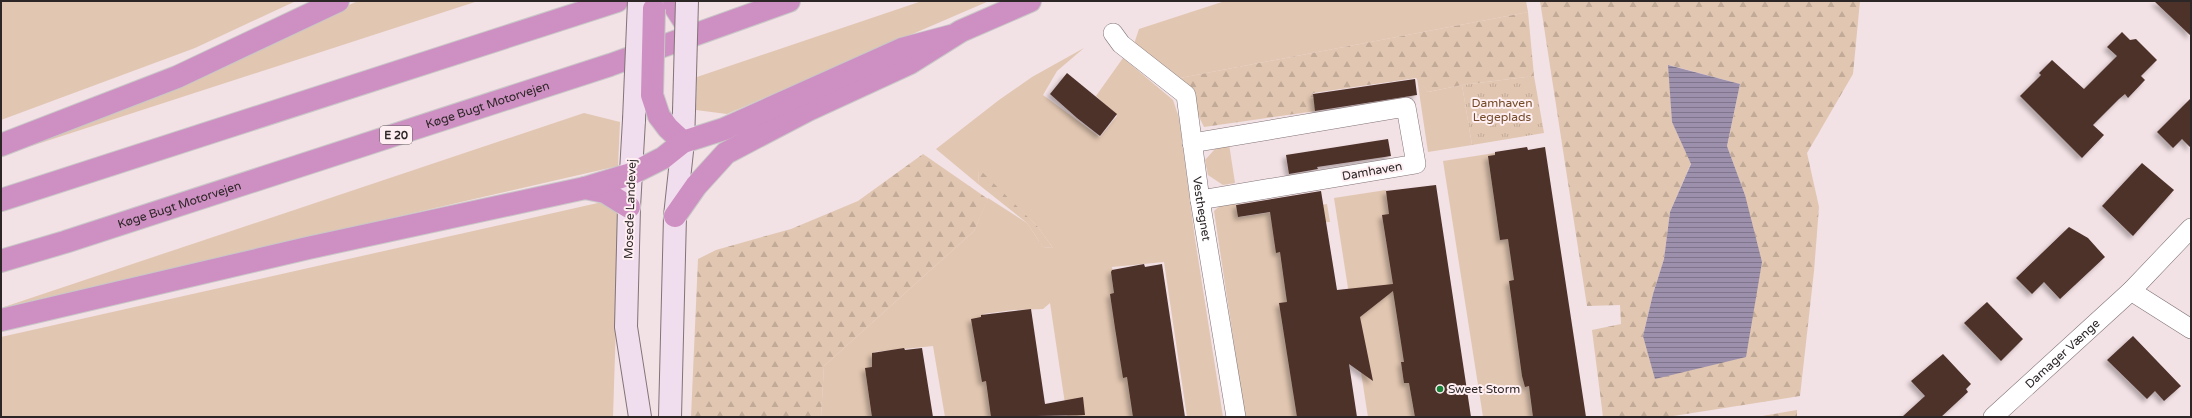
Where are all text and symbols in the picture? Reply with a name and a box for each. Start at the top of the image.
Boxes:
street label: Køge Bugt Motorvejen [424,78,551,131]
park label: Damhaven Legeplads [1472,96,1532,124]
road number: E 20 [380,126,412,144]
street label: Mosede Landevej [621,159,639,259]
street label: Damhaven [1341,159,1403,183]
street label: Vesthegnet [1190,176,1214,242]
street label: Køge Bugt Motorvejen [116,178,243,231]
street label: Damager Vænge [2022,316,2103,391]
place label: Sweet Storm [1448,382,1520,396]
marker: Sweet Storm [1435,384,1445,394]

